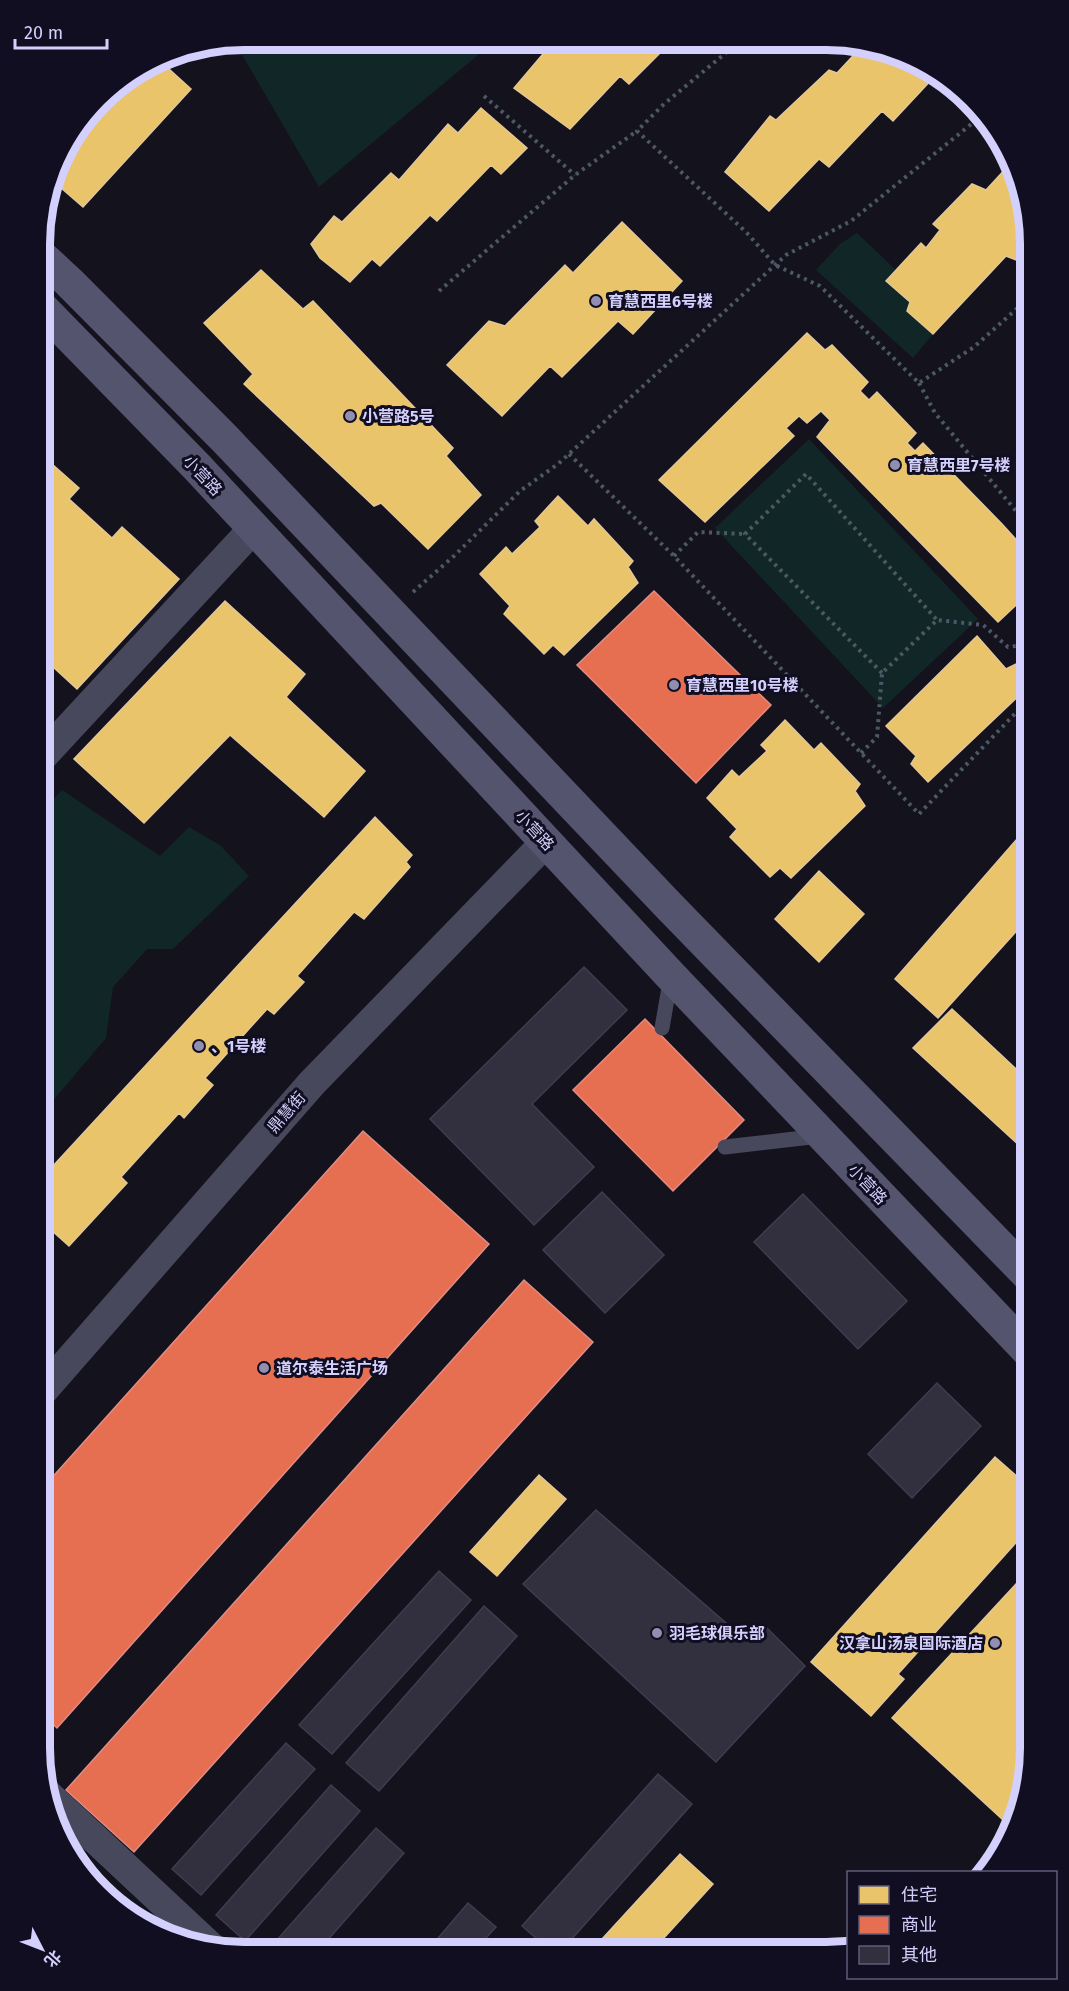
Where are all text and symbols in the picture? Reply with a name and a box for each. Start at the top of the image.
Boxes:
scale bar [15,12,106,50]
text: 20 m [24,22,63,44]
place label: 育慧西里6号楼 [608,292,713,311]
marker: 育慧西里6号楼 [589,294,603,308]
place label: 小营路5号 [362,407,435,426]
marker: 小营路5号 [343,409,357,423]
street label: 小营路 [179,451,226,499]
place label: 育慧西里7号楼 [907,456,1011,475]
marker: 育慧西里7号楼 [888,458,902,472]
place label: 育慧西里10号楼 [686,676,799,695]
marker: 育慧西里10号楼 [667,678,681,692]
street label: 小营路 [511,806,558,854]
place label: 、1号楼 [211,1037,266,1056]
marker: 、1号楼 [192,1039,206,1053]
street label: 鼎慧街 [263,1088,309,1137]
street label: 小营路 [844,1160,891,1208]
place label: 道尔泰生活广场 [276,1359,388,1378]
marker: 道尔泰生活广场 [257,1361,271,1375]
place label: 羽毛球俱乐部 [669,1624,765,1643]
marker: 羽毛球俱乐部 [650,1626,664,1640]
place label: 汉拿山汤泉国际酒店 [839,1634,983,1653]
marker: 汉拿山汤泉国际酒店 [988,1636,1002,1650]
legend [847,1871,1057,1979]
text: 住宅 [901,1884,937,1906]
text: 商业 [901,1914,937,1936]
north arrow [12,1919,72,1979]
text: 其他 [901,1944,937,1966]
text: 北 [40,1946,65,1971]

